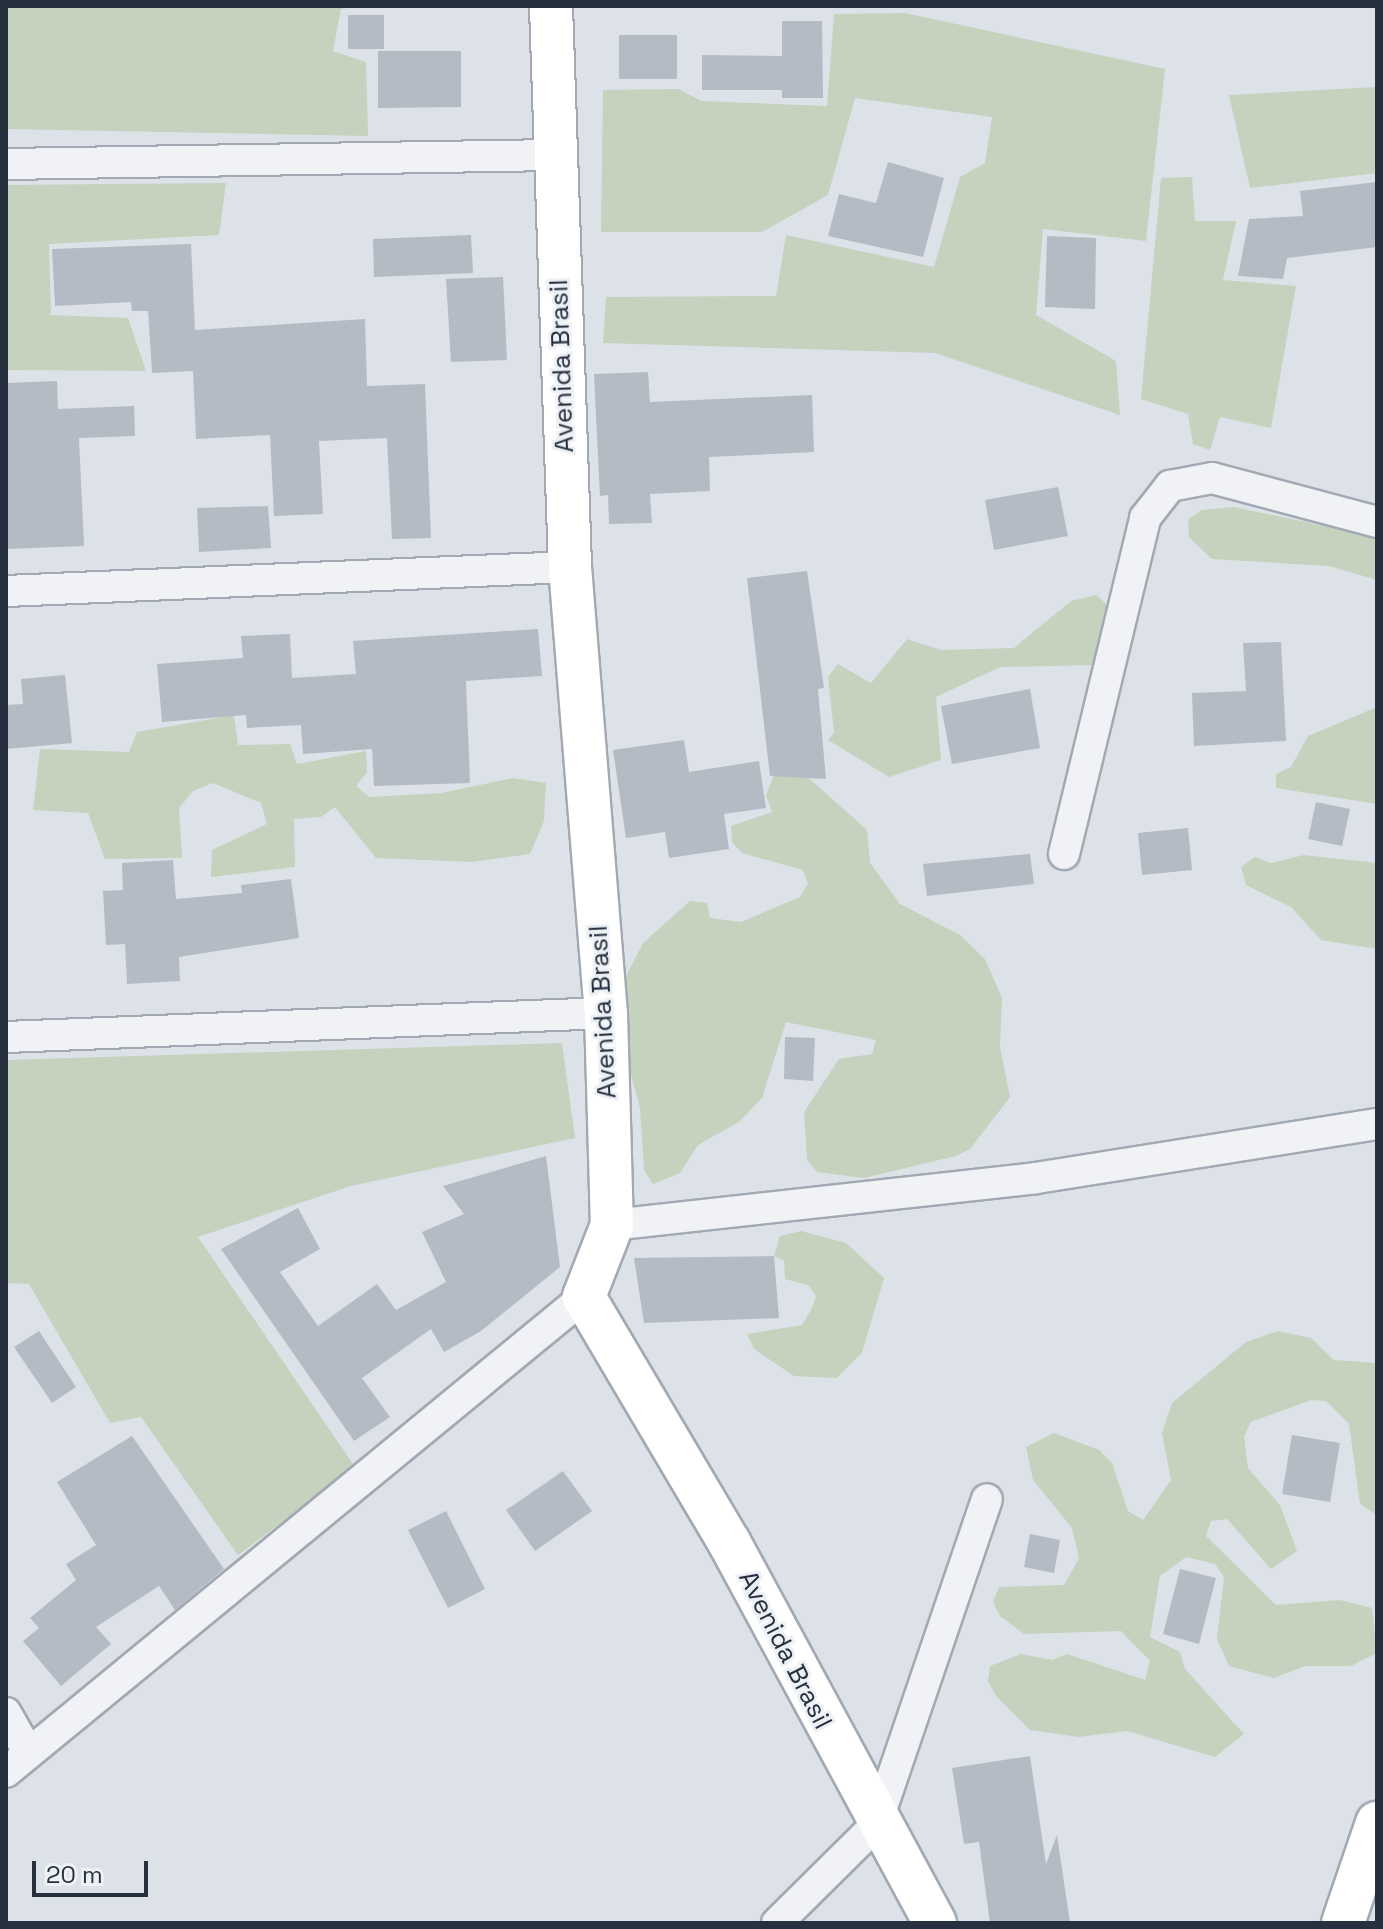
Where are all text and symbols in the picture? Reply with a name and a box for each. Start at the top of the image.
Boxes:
street label: Avenida Brasil [543,279,581,453]
street label: Avenida Brasil [583,925,623,1099]
street label: Avenida Brasil [732,1566,838,1734]
scale bar [36,1845,152,1895]
text: 20 m [46,1859,103,1890]

